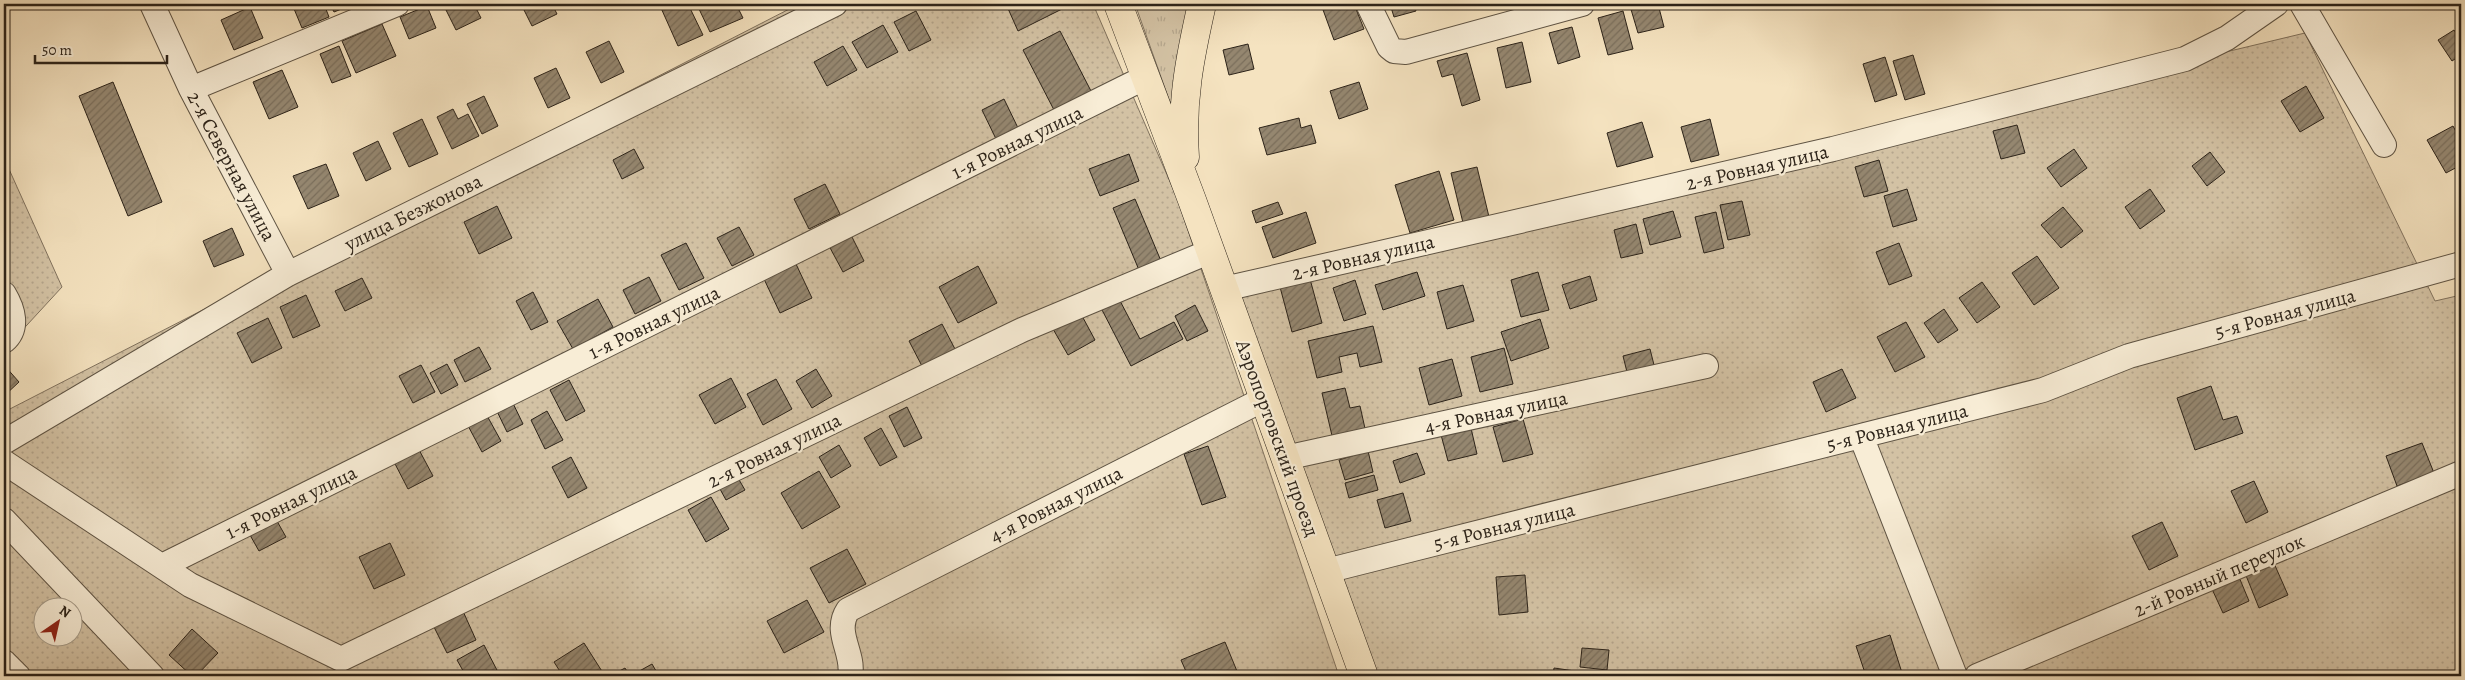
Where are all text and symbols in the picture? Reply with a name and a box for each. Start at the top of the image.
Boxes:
scale bar [35,32,168,64]
text: 50 m [42,40,72,60]
street label: 2-я Северная улица [181,87,283,247]
street label: 1-я Ровная улица [947,99,1088,186]
street label: 2-я Ровная улица [1683,138,1832,197]
street label: улица Безжонова [339,167,487,258]
street label: 2-я Ровная улица [1289,228,1438,287]
street label: 1-я Ровная улица [584,279,725,366]
street label: 5-я Ровная улица [2212,282,2359,345]
street label: Аэропортовский проезд [1229,335,1326,541]
street label: 4-я Ровная улица [1422,384,1571,441]
street label: 5-я Ровная улица [1824,397,1971,458]
street label: 2-я Ровная улица [703,406,846,494]
street label: 1-я Ровная улица [221,459,362,546]
street label: 4-я Ровная улица [985,459,1128,549]
street label: 5-я Ровная улица [1431,496,1578,557]
street label: 2-й Ровный переулок [2130,527,2309,624]
north arrow [32,598,82,648]
text: N [55,601,75,622]

